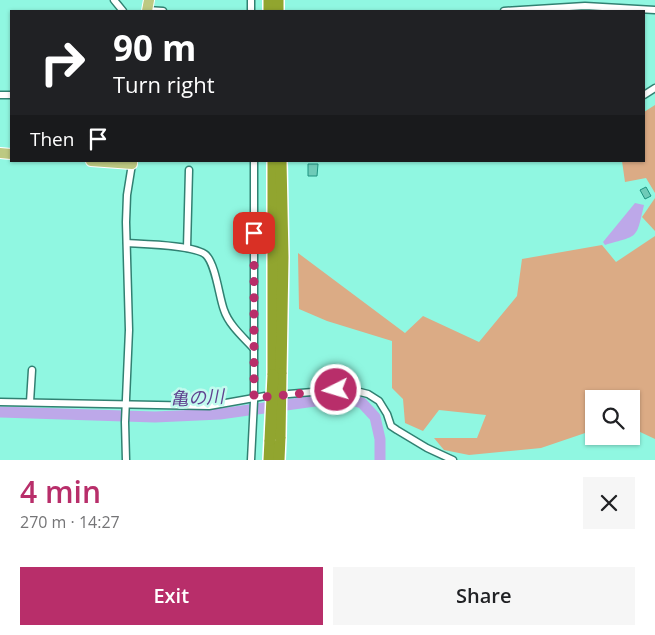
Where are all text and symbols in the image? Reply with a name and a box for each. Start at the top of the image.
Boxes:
text: 90 m [113,24,196,71]
icon: right [30,30,95,95]
text: Turn right [113,69,215,99]
icon: arrive [84,125,112,153]
text: Then [30,126,74,152]
pin [233,212,275,254]
icon: arrive [240,219,268,247]
position arrow [309,363,361,415]
water label: 亀の川 [169,383,227,410]
map controls [585,390,640,445]
button: search [585,390,640,445]
text: 4 min [20,471,101,512]
button: close [583,477,635,529]
text: 270 m · 14:27 [20,511,120,533]
button: Exit [20,567,323,625]
button: Share [333,567,635,625]

